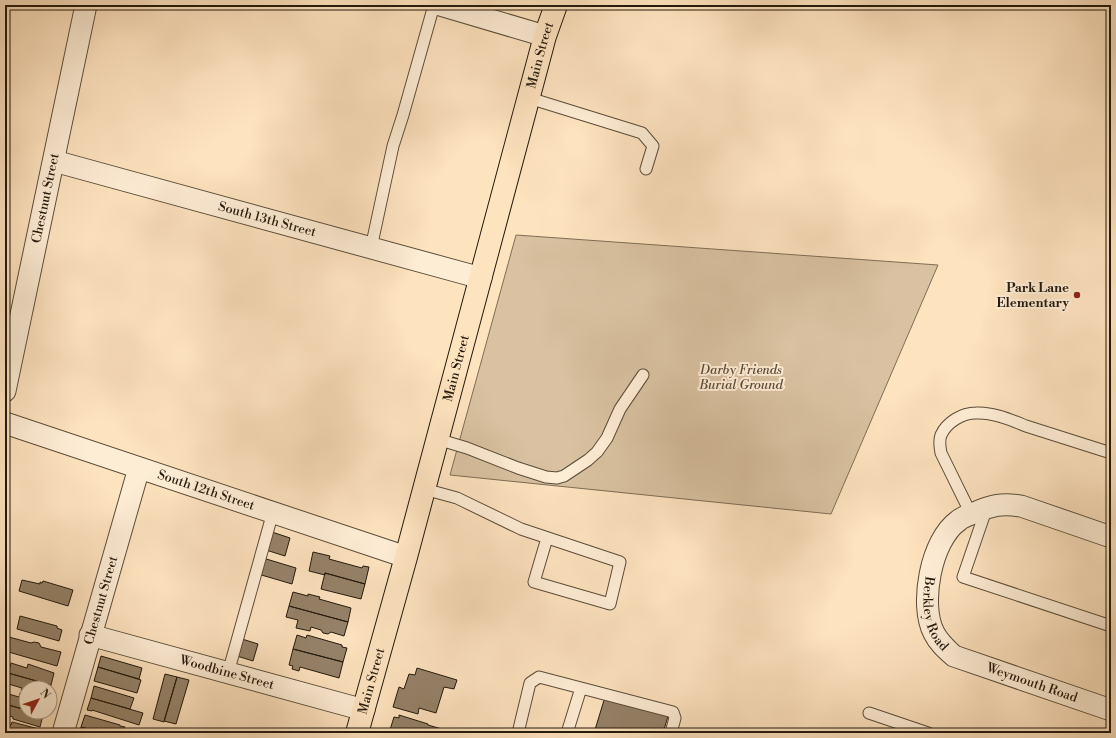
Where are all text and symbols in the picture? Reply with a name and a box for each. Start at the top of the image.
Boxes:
street label: Main Street [523,20,557,90]
street label: Chestnut Street [28,151,63,245]
street label: South 13th Street [216,198,318,241]
place label: Park Lane Elementary [996,280,1069,311]
marker: Park Lane Elementary [1072,290,1082,300]
street label: Main Street [440,333,473,403]
park label: Darby Friends Burial Ground [698,362,784,393]
street label: South 12th Street [156,467,257,514]
street label: Chestnut Street [81,554,121,647]
street label: Berkley Road [919,574,952,655]
street label: Main Street [355,646,388,716]
street label: Woodbine Street [177,652,276,693]
street label: Weymouth Road [983,659,1080,706]
north arrow [18,680,58,720]
text: N [37,686,53,702]

